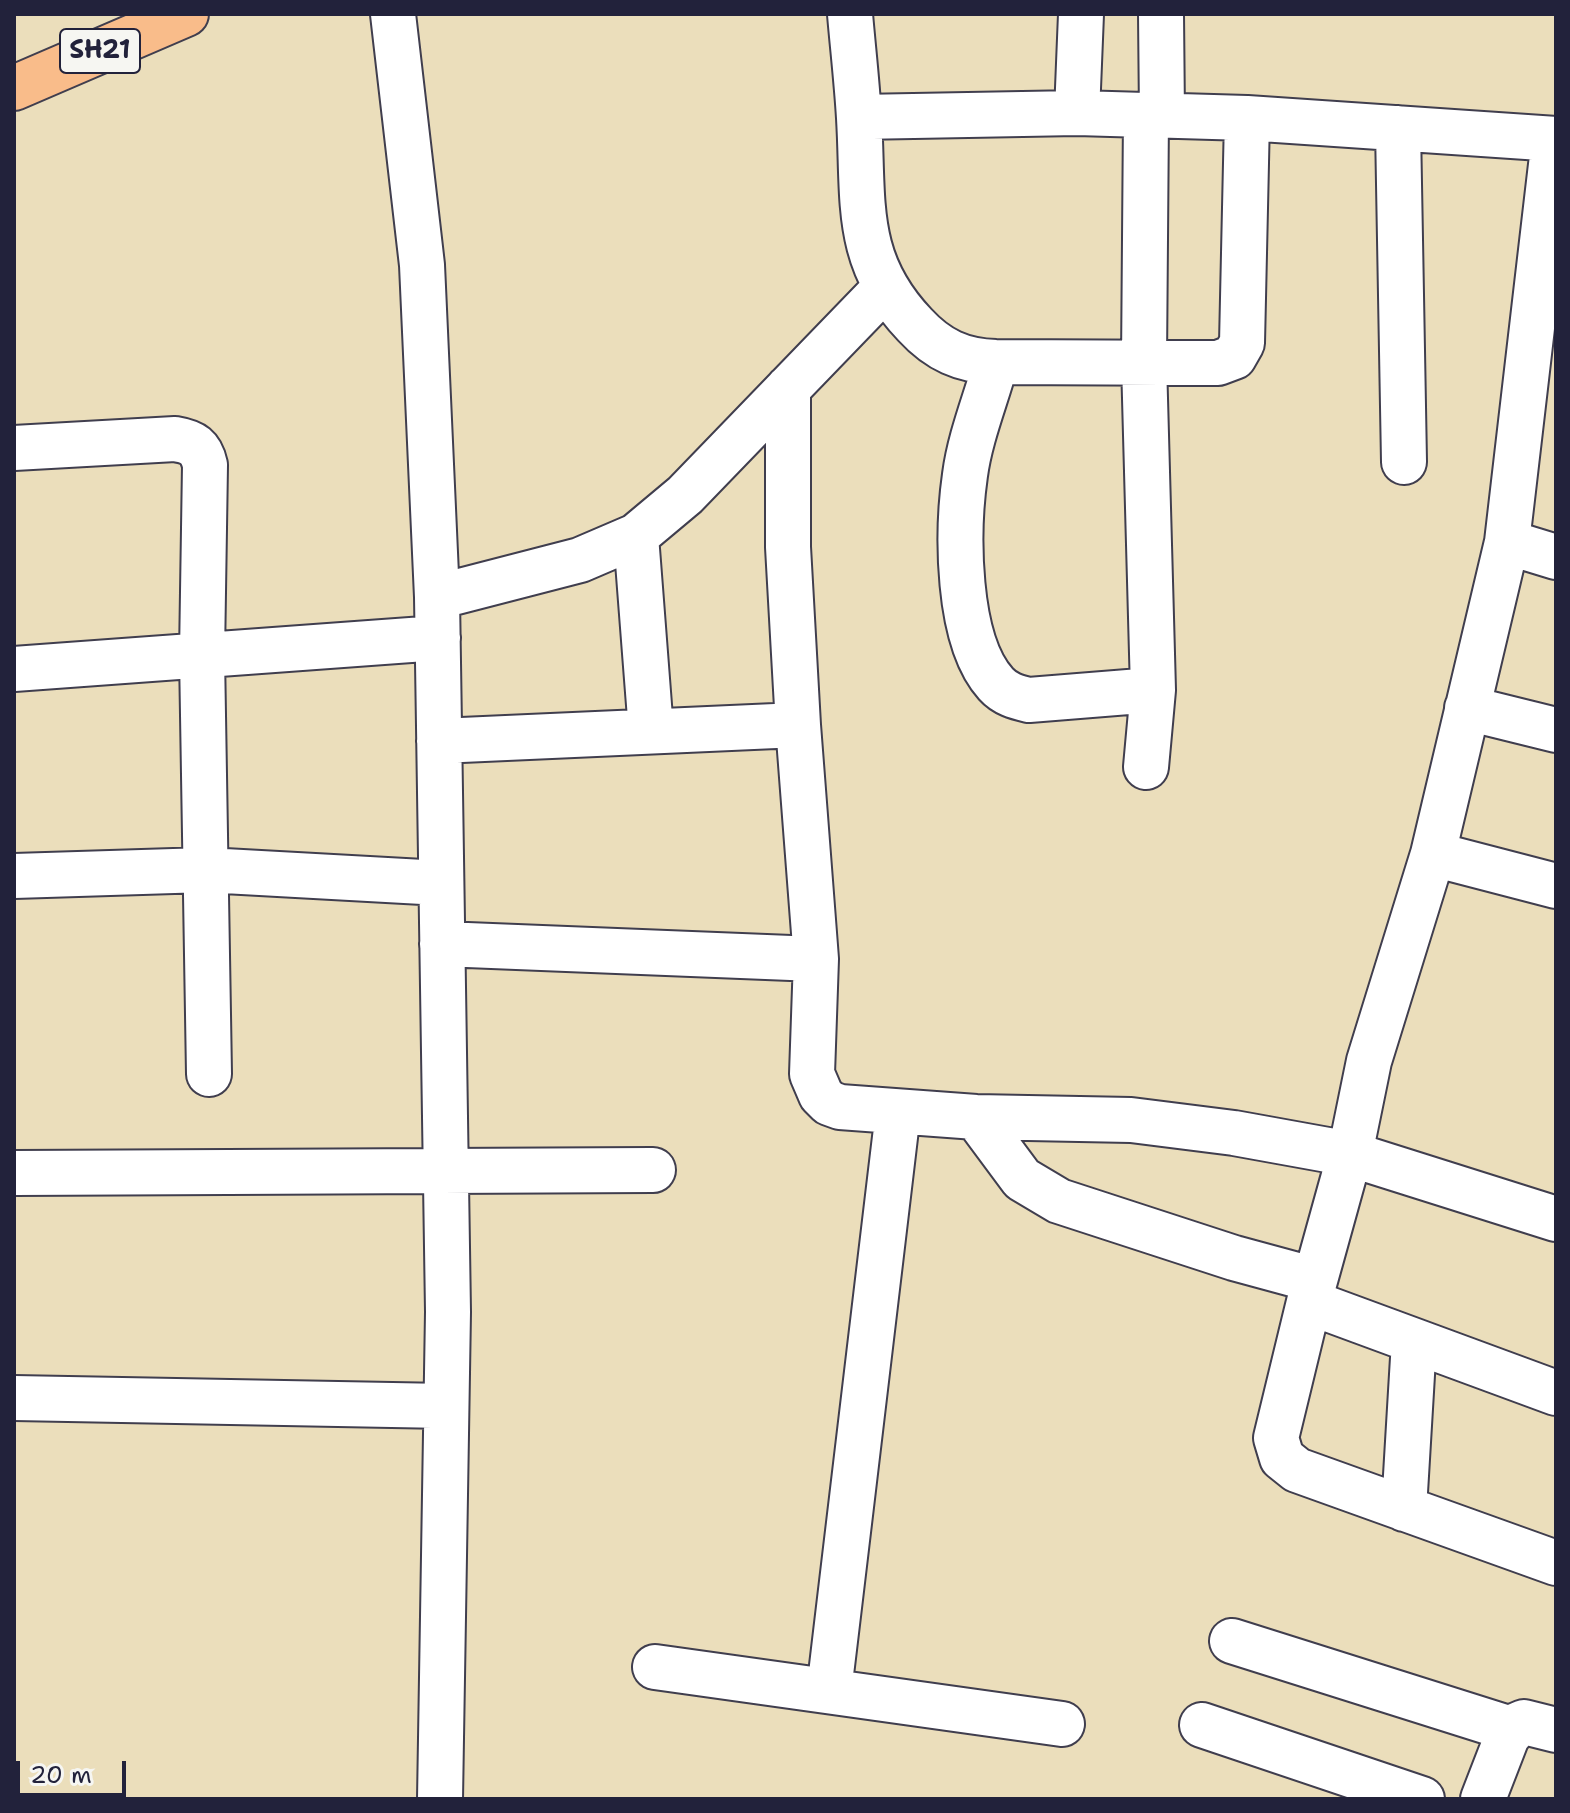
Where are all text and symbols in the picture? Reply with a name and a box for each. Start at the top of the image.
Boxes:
road number: SH21 [60,29,140,73]
scale bar [20,1745,130,1795]
text: 20 m [30,1759,92,1791]

